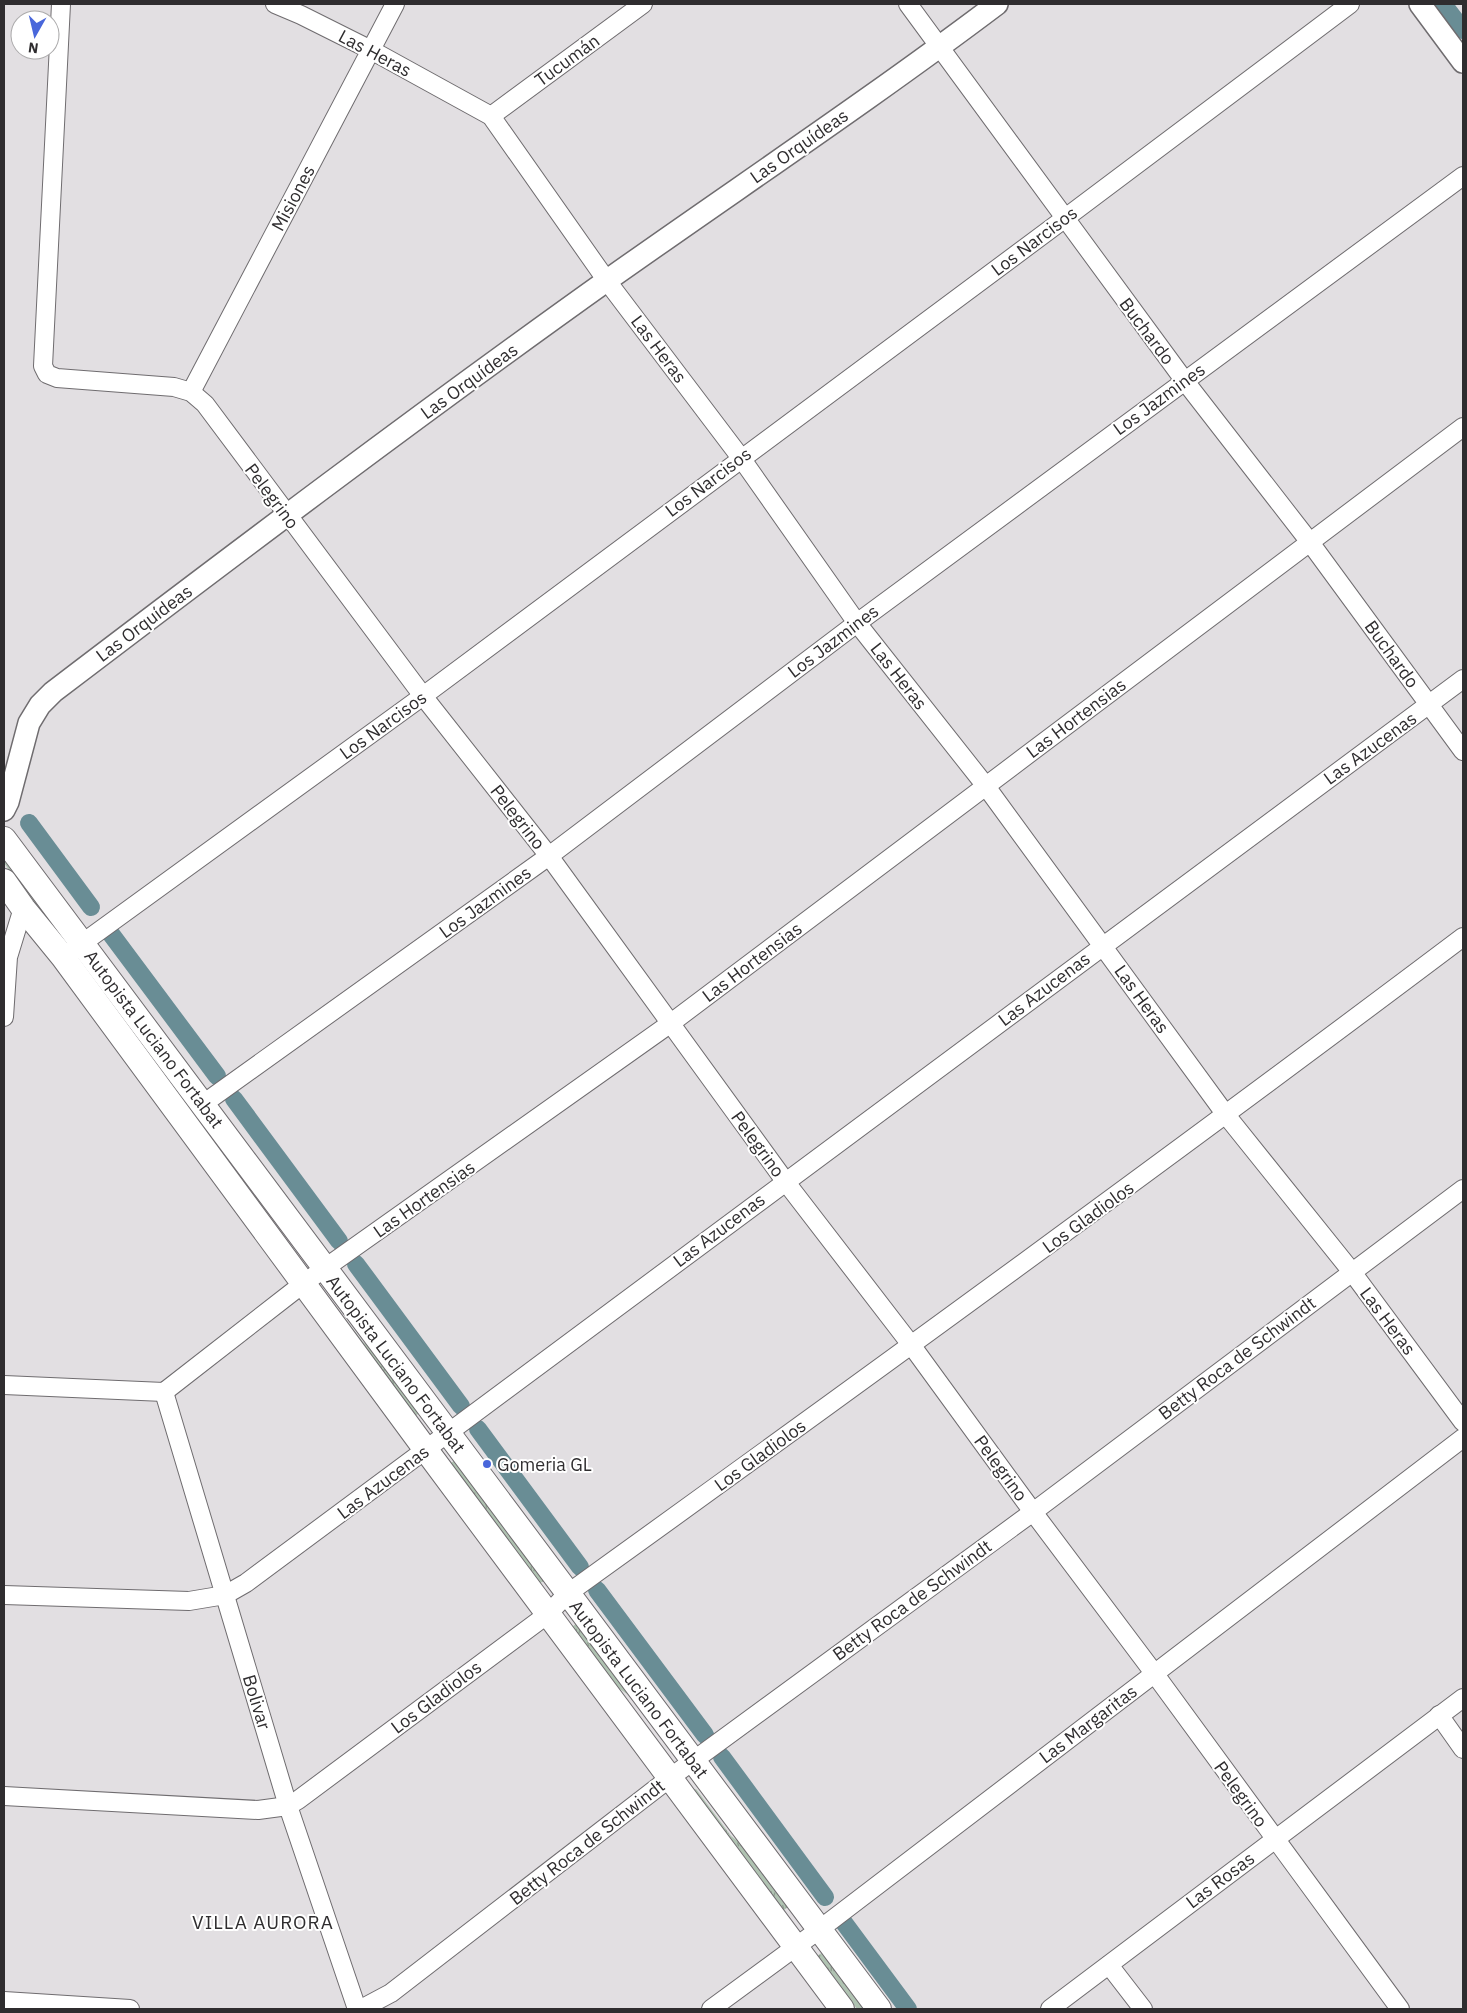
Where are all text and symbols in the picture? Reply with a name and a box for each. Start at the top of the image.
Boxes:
north arrow [10,10,60,60]
street label: Las Heras [335,24,415,82]
street label: Tucumán [530,29,604,91]
text: N [27,38,39,57]
street label: Las Orquídeas [745,104,853,188]
street label: Misiones [266,161,320,235]
street label: Los Narcisos [986,201,1082,281]
street label: Buchardo [1114,293,1180,369]
street label: Las Heras [626,310,692,388]
street label: Las Orquídeas [416,338,522,424]
street label: Los Jazmines [1108,358,1210,440]
street label: Los Narcisos [660,442,756,522]
street label: Pelegrino [240,459,304,533]
street label: Las Orquídeas [91,579,197,667]
street label: Los Jazmines [783,599,883,683]
street label: Buchardo [1360,616,1424,692]
street label: Las Heras [866,638,932,714]
street label: Las Hortensias [1022,673,1130,763]
street label: Los Narcisos [335,686,431,764]
street label: Las Azucenas [1319,707,1421,789]
street label: Pelegrino [486,780,550,854]
street label: Los Jazmines [434,861,536,943]
street label: Las Hortensias [698,917,806,1007]
street label: Autopista Luciano Fortabat [79,945,229,1133]
street label: Las Azucenas [993,947,1095,1031]
street label: Las Heras [1109,960,1175,1038]
street label: Pelegrino [726,1106,790,1182]
street label: Las Hortensias [369,1155,479,1243]
street label: Los Gladiolos [1038,1176,1138,1258]
street label: Las Azucenas [668,1188,770,1272]
street label: Autopista Luciano Fortabat [321,1270,471,1458]
street label: Las Heras [1355,1282,1421,1360]
street label: Betty Roca de Schwindt [1154,1291,1320,1425]
street label: Los Gladiolos [710,1414,810,1496]
street label: Pelegrino [969,1430,1033,1506]
street label: Las Azucenas [332,1440,434,1524]
place label: Gomeria GL [497,1453,592,1476]
marker: Gomeria GL [481,1458,493,1470]
street label: Betty Roca de Schwindt [828,1535,996,1665]
street label: Autopista Luciano Fortabat [564,1595,714,1783]
street label: Los Gladiolos [386,1655,486,1739]
street label: Bolivar [238,1672,276,1733]
street label: Las Margaritas [1034,1680,1142,1768]
street label: Pelegrino [1209,1756,1273,1832]
street label: Betty Roca de Schwindt [505,1774,669,1910]
street label: Las Rosas [1181,1847,1259,1913]
district label: VILLA AURORA [192,1910,334,1934]

